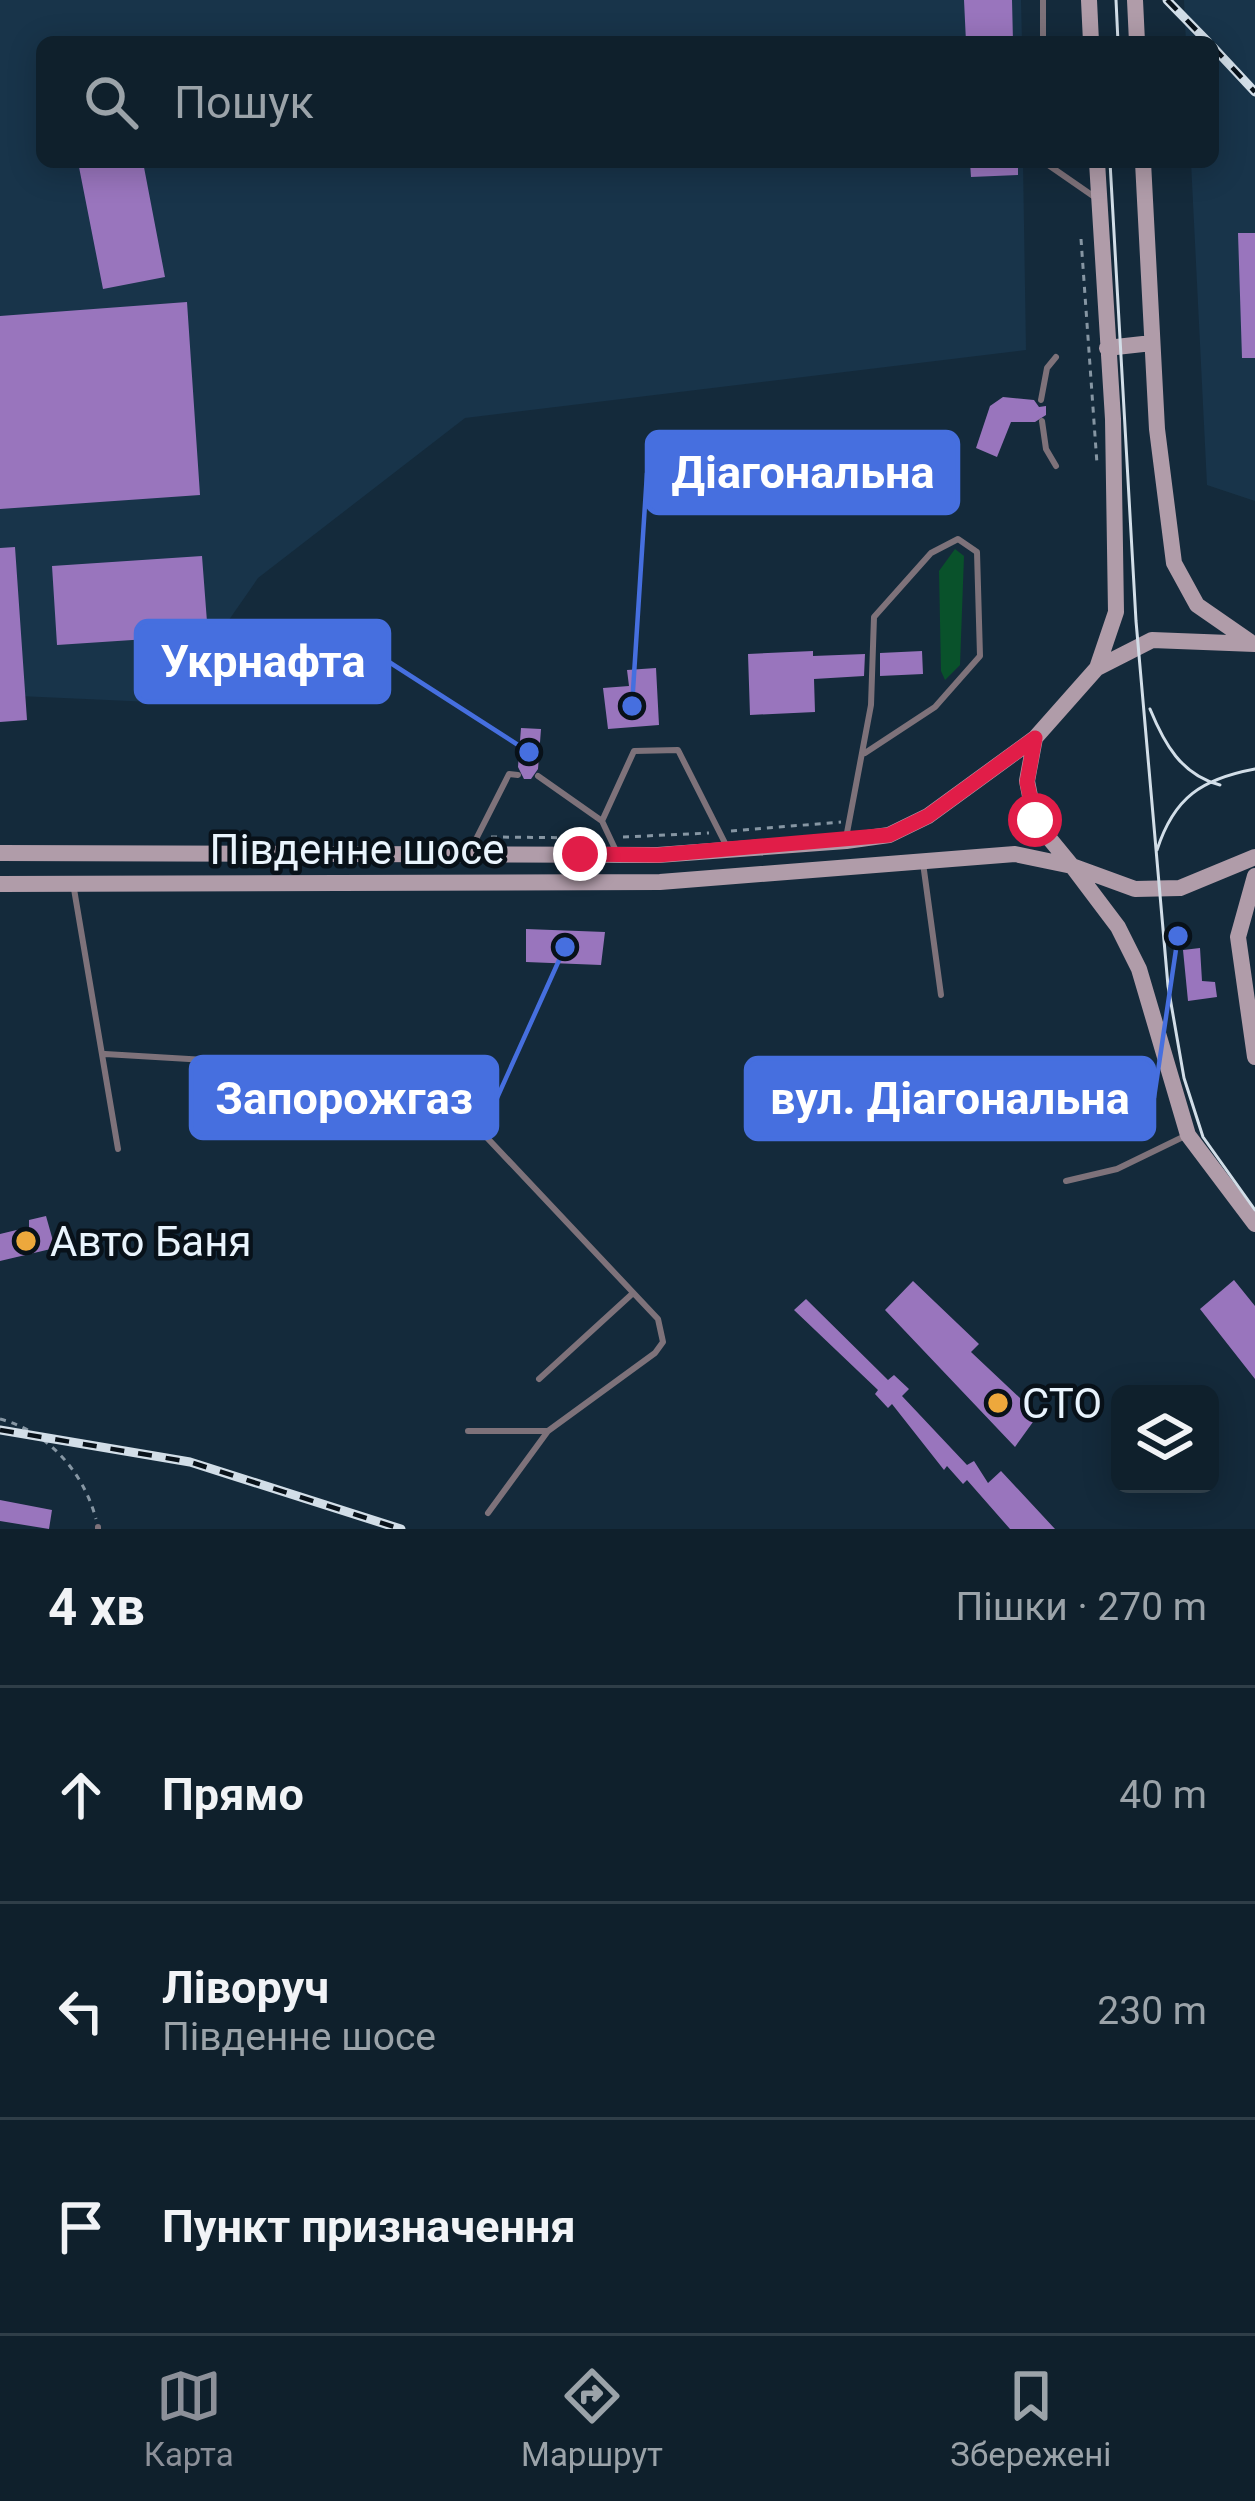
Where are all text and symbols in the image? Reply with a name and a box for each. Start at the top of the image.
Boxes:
search box [36,36,1219,168]
icon: search [78,69,144,135]
text: Пошук [174,76,314,129]
callout: Діагональна [647,432,958,513]
text: Діагональна [671,446,935,499]
callout: Укрнафта [136,621,389,702]
text: Укрнафта [160,635,366,688]
route start [1008,793,1062,847]
street label: Південне шосе [209,825,505,874]
route end [553,827,607,881]
callout: Запорожгаз [191,1057,497,1138]
callout: вул. Діагональна [746,1058,1154,1139]
text: Запорожгаз [215,1072,473,1125]
text: вул. Діагональна [770,1072,1130,1125]
place label: Авто Баня [50,1217,251,1266]
marker: Авто Баня [13,1228,39,1254]
place label: СТО [1022,1379,1102,1428]
map controls [1111,1385,1219,1493]
button: layers [1111,1385,1219,1493]
marker: СТО [985,1390,1011,1416]
text: 4 хв [48,1578,145,1637]
text: Пішки · 270 m [955,1584,1207,1630]
icon: ahead [48,1762,114,1828]
text: Прямо [162,1768,304,1821]
text: 40 m [1119,1772,1207,1818]
text: Ліворуч [162,1961,329,2014]
icon: left [48,1978,114,2044]
text: 230 m [1097,1988,1207,2034]
text: Південне шосе [162,2014,436,2060]
icon: arrive [48,2194,114,2260]
text: Пункт призначення [162,2200,576,2253]
tab: Карта [144,2363,234,2474]
tab: Маршрут [521,2363,663,2474]
tab: Збережені [950,2363,1111,2474]

